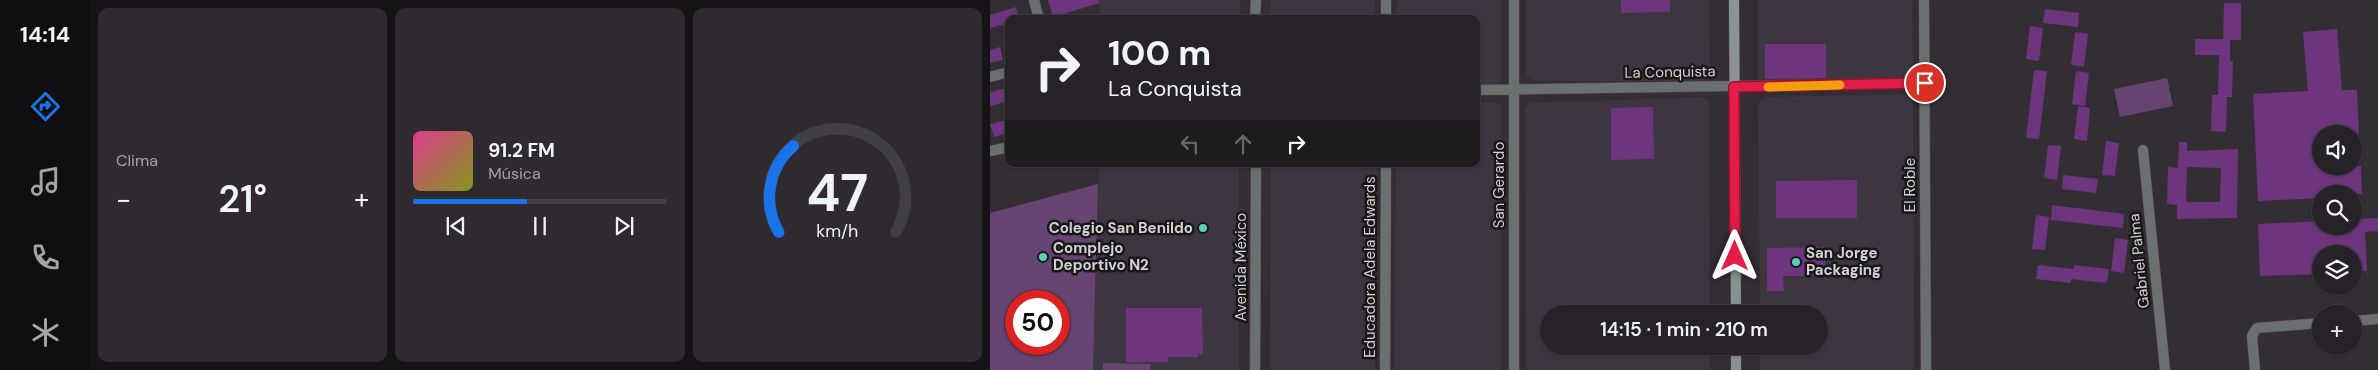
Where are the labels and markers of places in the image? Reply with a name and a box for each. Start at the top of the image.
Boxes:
pin [1904,62,1946,104]
place label: Colegio San Benildo [1049,218,1193,238]
marker: Colegio San Benildo [1197,222,1209,234]
place label: Complejo Deportivo N2 [1053,238,1149,275]
place label: San Jorge Packaging [1806,243,1881,280]
marker: Complejo Deportivo N2 [1037,251,1049,263]
marker: San Jorge Packaging [1790,256,1802,268]

